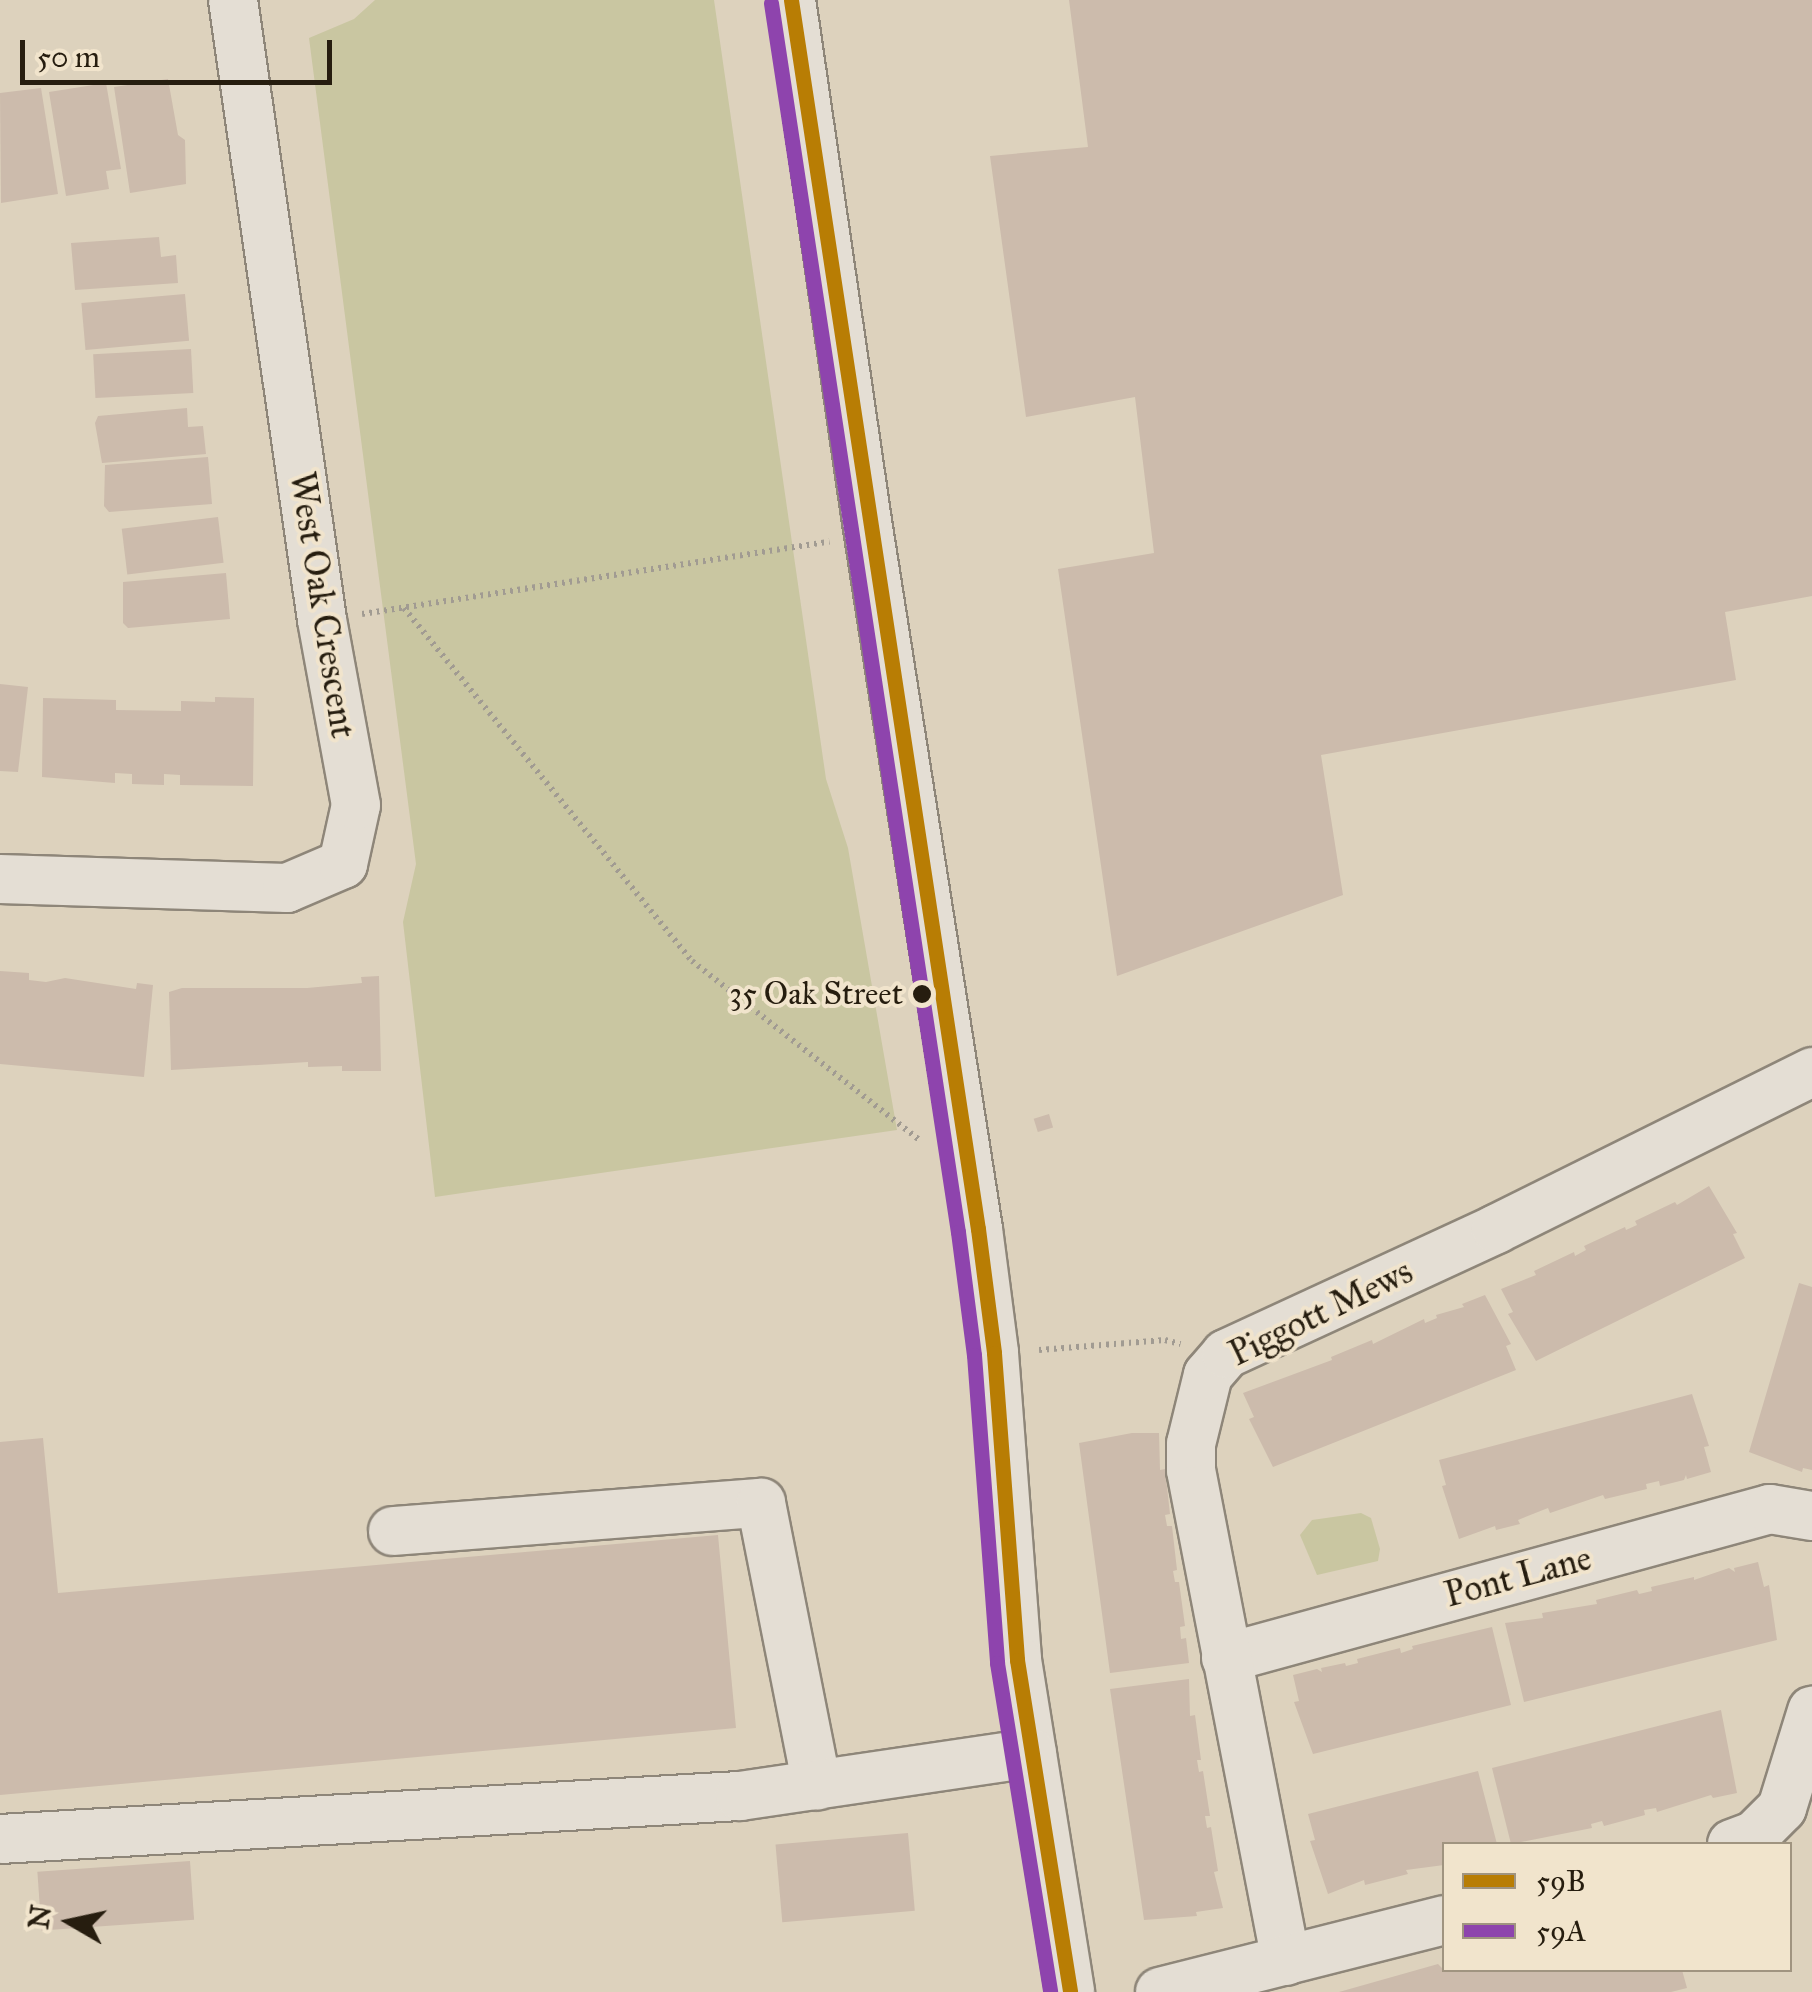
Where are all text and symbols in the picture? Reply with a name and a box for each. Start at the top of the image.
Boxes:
scale bar [25,20,338,82]
text: 50 m [37,39,100,75]
street label: West Oak Crescent [280,469,364,741]
place label: 35 Oak Street [729,975,903,1013]
marker: 35 Oak Street [912,984,932,1004]
street label: Piggott Mews [1223,1251,1419,1375]
street label: Pont Lane [1440,1537,1596,1617]
legend [1442,1842,1792,1972]
text: 59B [1536,1863,1586,1899]
north arrow [20,1872,120,1972]
text: N [21,1903,59,1932]
text: 59A [1536,1913,1586,1949]

